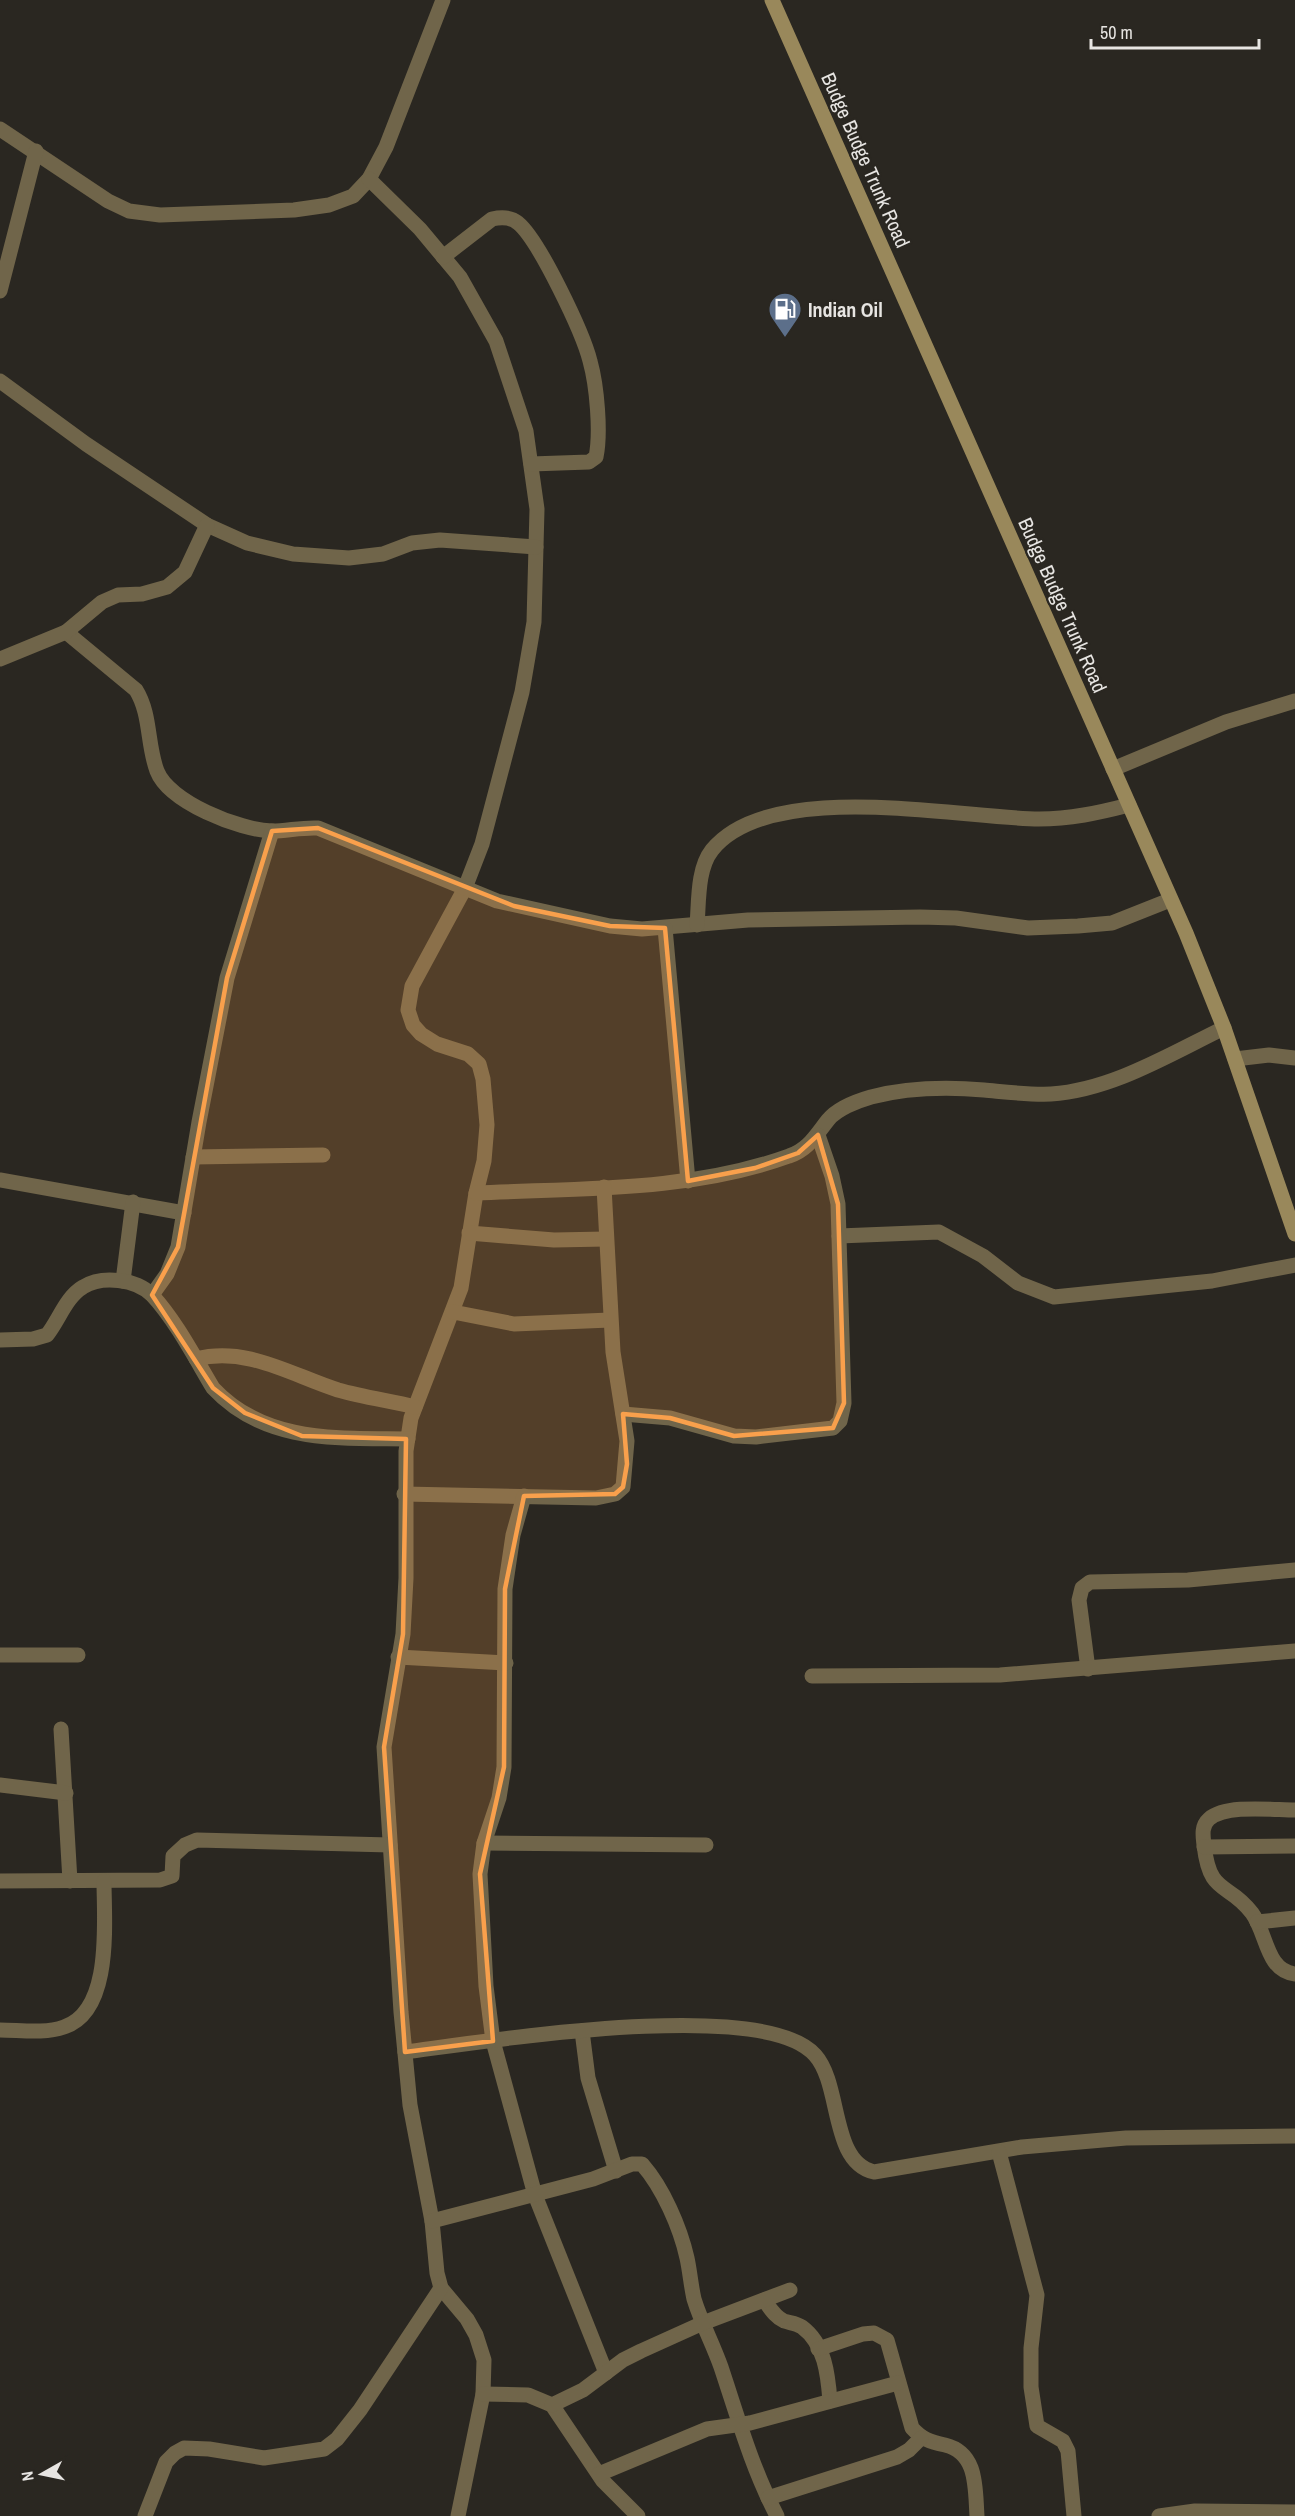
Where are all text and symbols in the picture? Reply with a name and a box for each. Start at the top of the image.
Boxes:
scale bar [1091,12,1259,50]
text: 50 m [1100,20,1133,45]
street label: Budge Budge Trunk Road [815,68,917,252]
fuel station icon: Indian Oil [767,291,803,338]
place label: Indian Oil [808,296,883,323]
street label: Budge Budge Trunk Road [1012,513,1114,697]
north arrow [12,2444,72,2504]
text: N [16,2470,39,2483]

